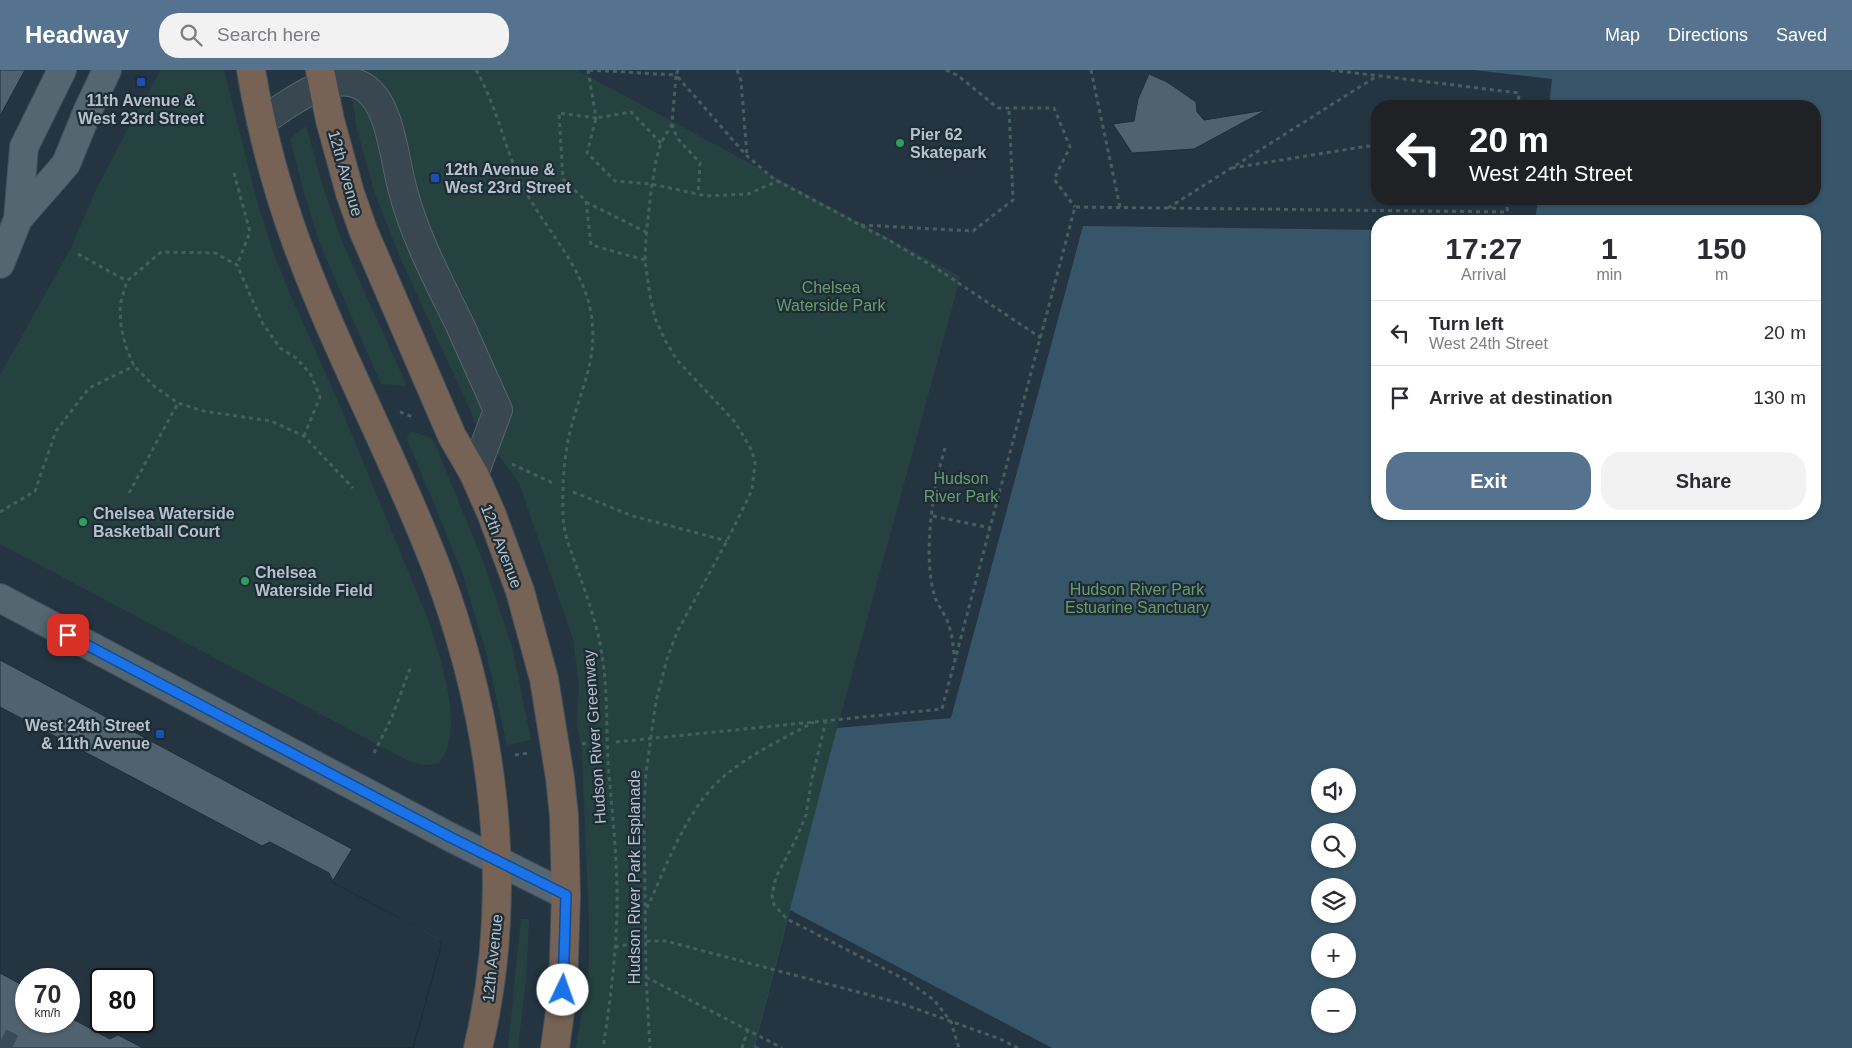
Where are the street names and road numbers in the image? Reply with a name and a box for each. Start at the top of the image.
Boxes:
street label: 12th Avenue [325,128,366,218]
street label: 12th Avenue [478,502,525,591]
street label: Hudson River Greenway [580,649,609,824]
street label: Hudson River Park Esplanade [626,770,643,984]
street label: 12th Avenue [479,913,506,1003]

